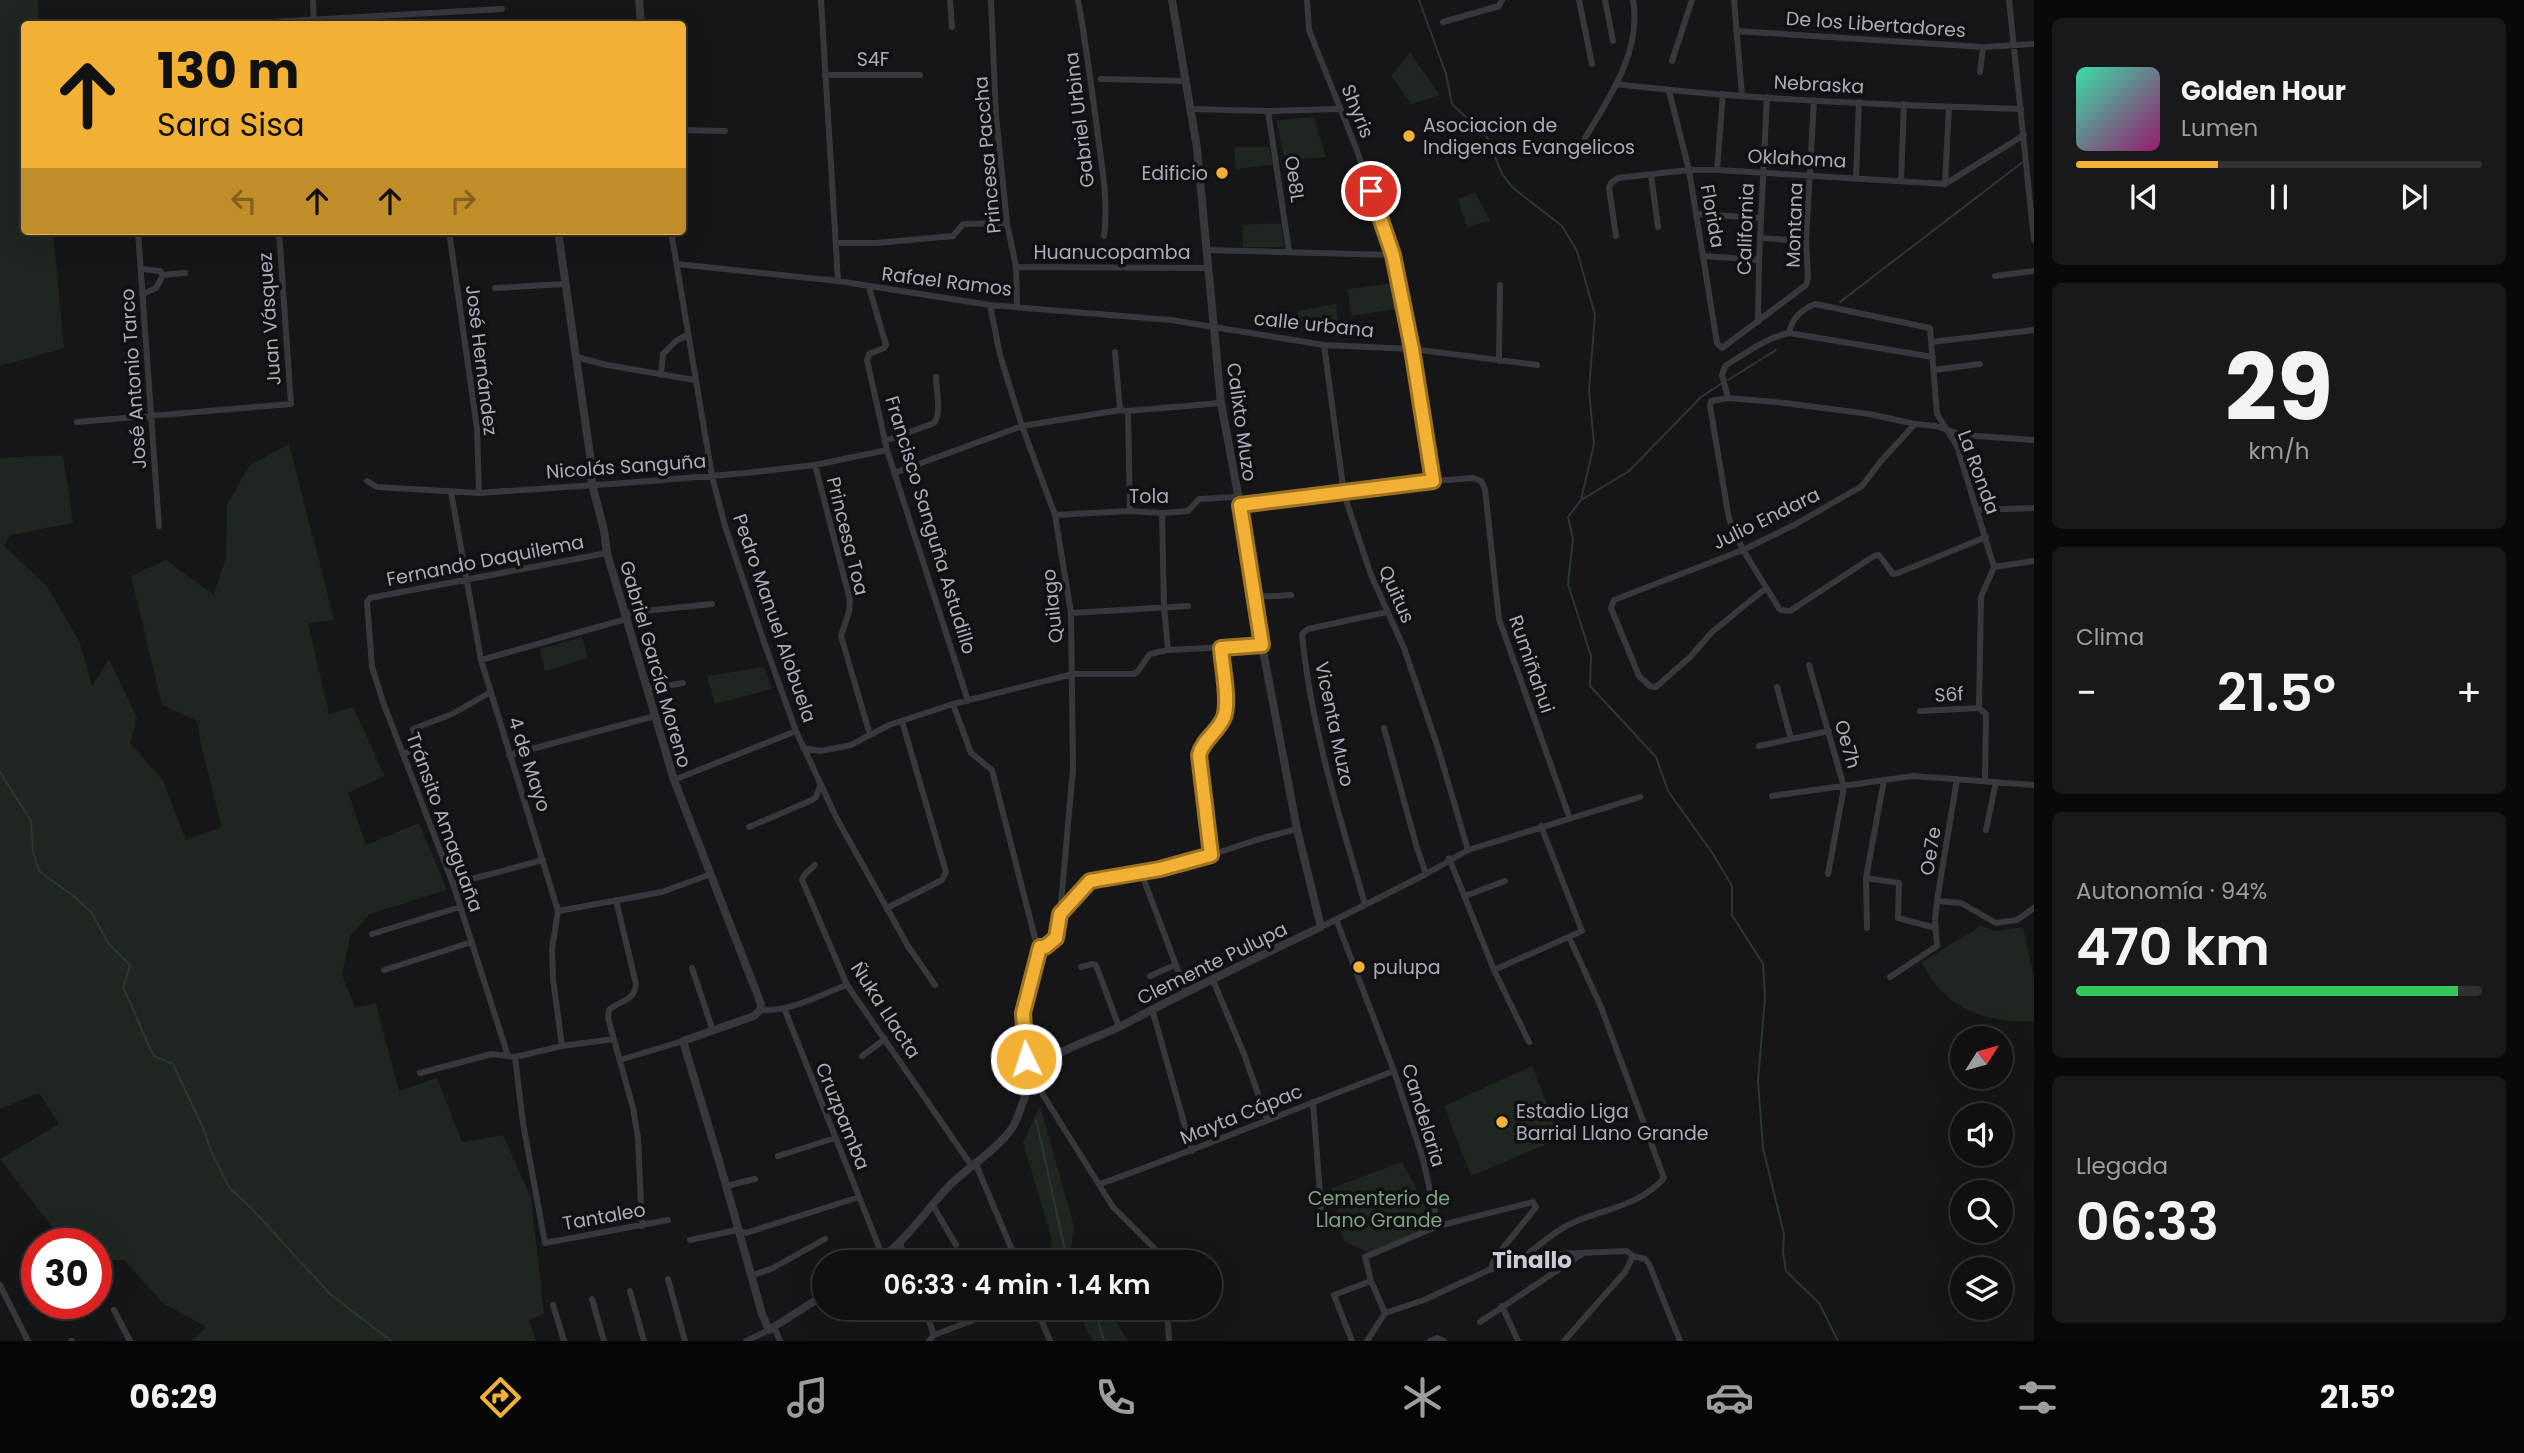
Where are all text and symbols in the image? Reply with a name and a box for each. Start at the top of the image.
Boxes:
street label: De los Libertadores [1785,5,1967,44]
text: 130 m [157,37,299,105]
street label: S4F [857,46,889,73]
icon: ahead [42,49,133,140]
street label: Gabriel Urbina [1058,51,1101,189]
street label: Nebraska [1773,69,1865,100]
text: Golden Hour [2181,73,2346,109]
street label: Princesa Paccha [967,75,1008,235]
street label: Shyris [1335,80,1380,142]
text: Sara Sisa [157,102,305,147]
place label: Asociacion de Indigenas Evangelicos [1423,112,1635,161]
text: Lumen [2181,112,2258,144]
marker: Asociacion de Indigenas Evangelicos [1401,128,1417,144]
street label: Oklahoma [1747,142,1847,175]
street label: Oe8L [1278,154,1311,204]
place label: Edificio [1141,160,1208,187]
pin [1341,161,1401,221]
marker: Edificio [1214,165,1230,181]
icon: arrive [1352,172,1390,210]
icon: previous [2125,178,2163,216]
icon: pause [2260,178,2298,216]
icon: next [2395,178,2433,216]
icon: left [225,182,263,220]
icon: ahead [298,182,336,220]
icon: ahead [371,182,409,220]
icon: right [444,182,482,220]
street label: Florida [1694,182,1731,250]
street label: Montana [1780,182,1809,268]
street label: California [1730,183,1761,275]
street label: Huanucopamba [1033,239,1191,266]
street label: Juan Vásquez [251,252,288,386]
street label: Rafael Ramos [880,260,1014,303]
street label: José Hernández [459,283,504,437]
street label: José Antonio Tarco [114,288,153,470]
street label: calle urbana [1253,305,1375,344]
text: 29 [2225,324,2333,452]
street label: Calixto Muzo [1220,361,1263,483]
street label: Francisco Sanguña Astudillo [878,393,983,658]
street label: La Ronda [1951,426,2006,518]
text: km/h [2248,435,2310,467]
street label: Nicolás Sanguña [545,447,707,486]
street label: Princesa Toa [820,474,875,598]
street label: Julio Endara [1708,481,1824,556]
street label: Tola [1129,483,1169,510]
street label: Pedro Manuel Alobuela [726,510,823,726]
street label: Fernando Daquilema [384,528,586,593]
street label: Gabriel García Moreno [613,557,698,771]
street label: Quitus [1372,561,1421,627]
street label: Quilago [1035,568,1070,644]
street label: Rumiñahui [1502,612,1561,717]
text: Clima [2076,621,2144,653]
text: 21.5° [2217,656,2336,729]
street label: Vicenta Muzo [1308,659,1361,789]
text: − [2076,666,2097,719]
text: + [2456,666,2482,719]
street label: S6f [1934,680,1964,709]
street label: 4 de Mayo [501,713,558,815]
street label: Oe7h [1828,717,1867,772]
street label: Tránsito Amaguaña [399,729,490,916]
street label: Oe7e [1913,825,1948,877]
text: Autonomía · 94% [2076,875,2267,907]
text: 470 km [2076,910,2270,983]
street label: Clemente Pulupa [1133,915,1292,1012]
place label: pulupa [1373,954,1441,981]
street label: Ñuka Llacta [844,957,927,1064]
marker: pulupa [1351,959,1367,975]
position arrow [989,1022,1063,1096]
north arrow [1950,1026,2012,1088]
map controls [1950,1026,2013,1320]
street label: Cruzpamba [809,1059,876,1174]
street label: Candelaria [1395,1060,1452,1170]
street label: Mayta Cápac [1176,1078,1306,1151]
place label: Estadio Liga Barrial Llano Grande [1516,1098,1709,1147]
button: sound [1950,1103,2013,1166]
marker: Estadio Liga Barrial Llano Grande [1494,1114,1510,1130]
text: Llegada [2076,1150,2168,1182]
button: search [1950,1180,2013,1243]
park label: Cementerio de Llano Grande [1308,1185,1450,1234]
text: 06:33 [2076,1185,2219,1258]
street label: Tantaleo [561,1196,648,1237]
speed limit sign: 30 [21,1228,112,1319]
district label: Tinallo [1492,1244,1572,1276]
button: layers [1950,1257,2013,1320]
text: 06:33 · 4 min · 1.4 km [883,1267,1151,1303]
icon: directions [476,1373,525,1422]
icon: music [783,1373,832,1422]
icon: phone [1091,1373,1140,1422]
icon: climate [1398,1373,1447,1422]
icon: car [1705,1373,1754,1422]
icon: filters [2013,1373,2062,1422]
text: 06:29 [129,1374,217,1419]
text: 21.5° [2320,1374,2395,1419]

